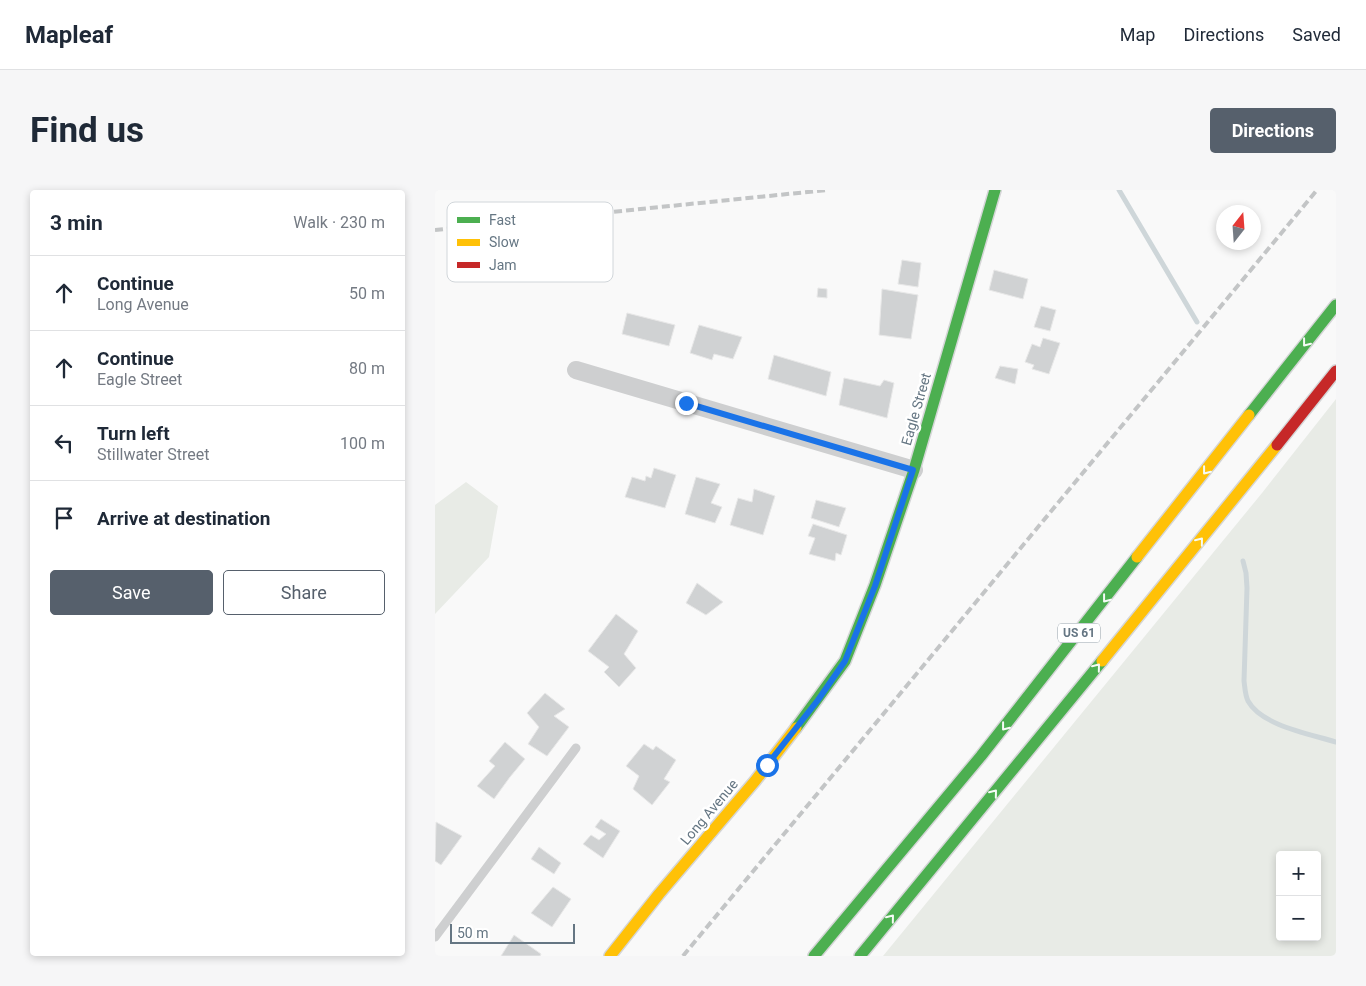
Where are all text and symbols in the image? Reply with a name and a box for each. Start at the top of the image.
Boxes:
text: Mapleaf [25,21,113,49]
text: Map [1120,24,1155,45]
text: Directions [1183,24,1264,45]
text: Saved [1292,24,1341,45]
button: Directions [1210,108,1336,153]
text: Find us [30,110,144,151]
legend [447,202,613,282]
north arrow [1216,205,1261,250]
text: 3 min [50,211,103,235]
text: Fast [489,212,516,228]
text: Walk · 230 m [293,213,385,232]
text: Slow [489,234,520,250]
text: Jam [489,257,517,273]
text: Continue [97,272,174,295]
icon: ahead [50,279,78,307]
text: 50 m [349,284,385,303]
text: Long Avenue [97,295,189,314]
one-way arrow [1303,337,1312,347]
text: Continue [97,347,174,370]
icon: ahead [50,354,78,382]
text: 80 m [349,359,385,378]
text: Eagle Street [97,370,182,389]
street label: Eagle Street [898,371,934,447]
route end [675,392,698,415]
text: Turn left [97,422,170,445]
icon: left [50,429,78,457]
text: 100 m [340,434,385,453]
text: Stillwater Street [97,445,209,464]
one-way arrow [1203,465,1211,474]
icon: arrive [50,504,78,532]
text: Arrive at destination [97,507,270,530]
one-way arrow [1195,538,1203,547]
button: Save [50,570,213,615]
button: Share [223,570,385,615]
one-way arrow [1103,593,1111,602]
road number: US 61 [1058,623,1100,642]
one-way arrow [1092,664,1100,673]
one-way arrow [1001,721,1010,730]
route start [756,754,779,777]
street label: Long Avenue [677,776,741,848]
one-way arrow [989,789,998,798]
map controls [1276,851,1321,941]
button: + [1276,851,1321,896]
button: − [1276,896,1321,941]
one-way arrow [886,915,894,924]
scale bar [450,921,575,944]
text: 50 m [457,925,489,941]

